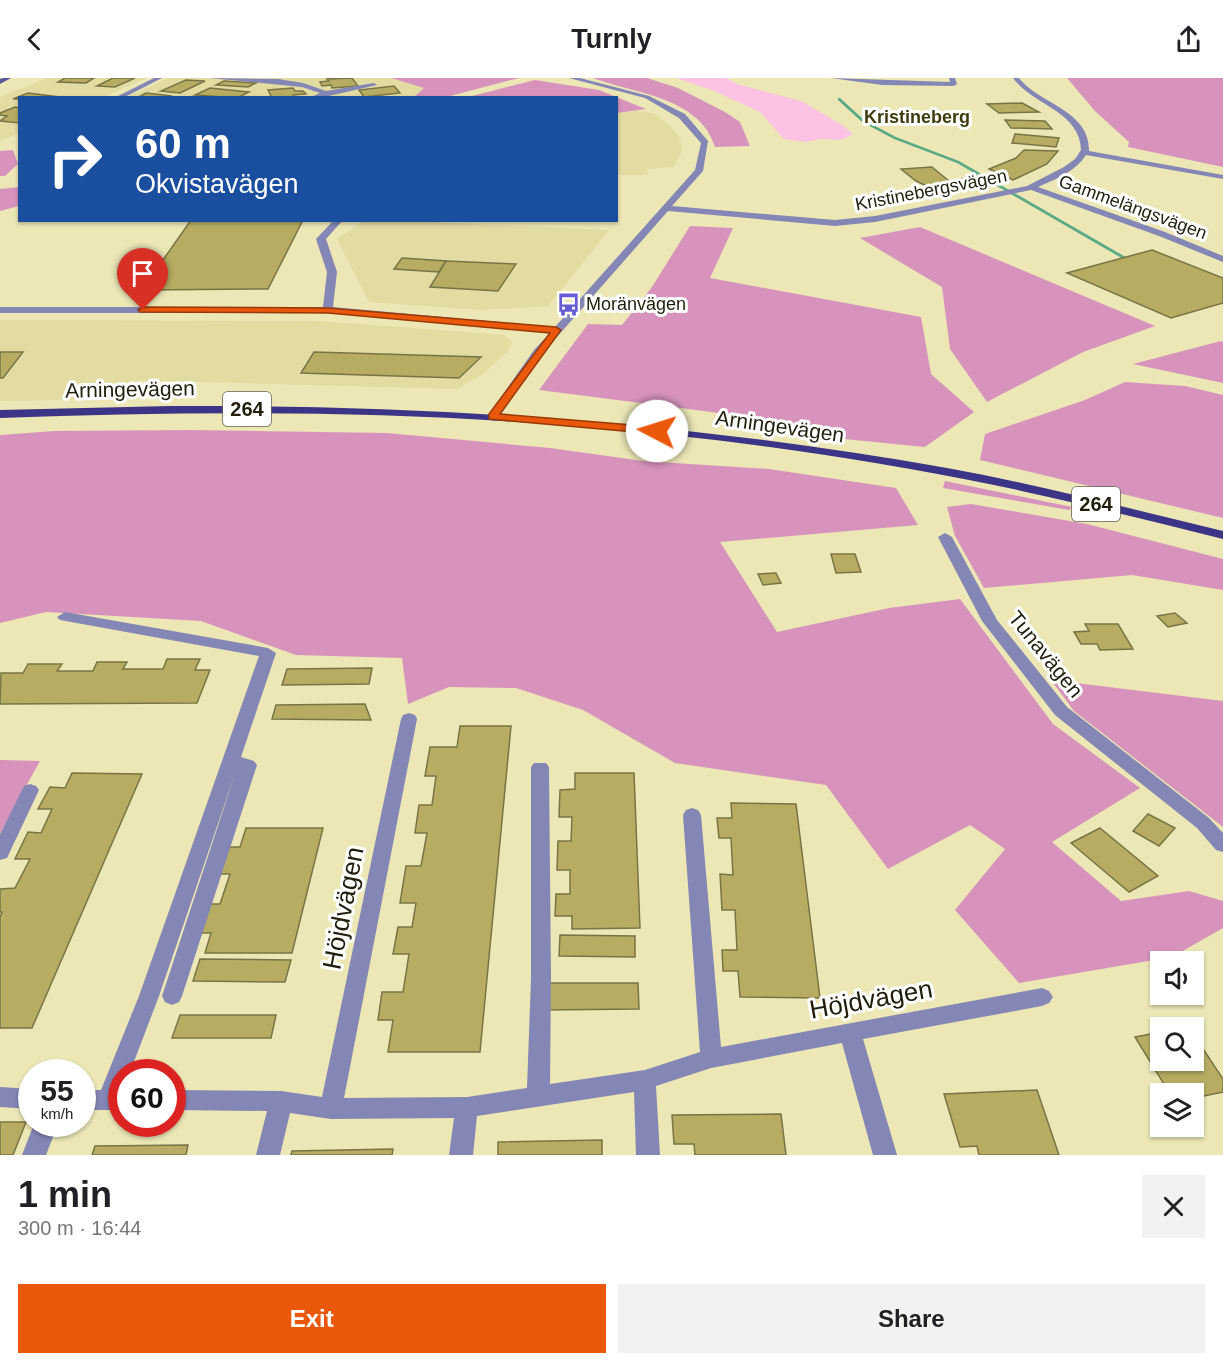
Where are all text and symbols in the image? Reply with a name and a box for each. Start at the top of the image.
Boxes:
icon: back [18,23,51,56]
icon: share [1172,23,1205,56]
text: Turnly [571,24,652,54]
district label: Kristineberg [864,107,970,127]
icon: right [36,120,114,198]
text: 60 m [135,120,231,167]
street label: Kristinebergsvägen [853,165,1009,215]
text: Okvistavägen [135,169,299,199]
street label: Gammelängsvägen [1056,171,1210,243]
pin [117,248,168,310]
icon: arrive [126,257,159,290]
bus stop icon: Moränvägen [555,291,581,317]
place label: Moränvägen [586,294,686,314]
street label: Arningevägen [65,376,195,402]
road number: 264 [223,392,271,426]
position arrow [625,399,689,463]
street label: Arningevägen [714,406,846,446]
road number: 264 [1072,487,1120,521]
street label: Tunavägen [1004,606,1088,702]
street label: Höjdvägen [316,844,370,972]
map controls [1150,951,1204,1137]
button: sound [1150,951,1204,1005]
street label: Höjdvägen [807,973,935,1025]
button: search [1150,1017,1204,1071]
speed limit sign: 60 [108,1059,186,1137]
text: 55 [40,1074,74,1107]
button: layers [1150,1083,1204,1137]
text: km/h [41,1105,73,1122]
text: 1 min [18,1174,112,1215]
button: close [1142,1175,1205,1238]
text: 300 m · 16:44 [18,1217,141,1239]
button: Exit [18,1284,606,1353]
button: Share [618,1284,1205,1353]

